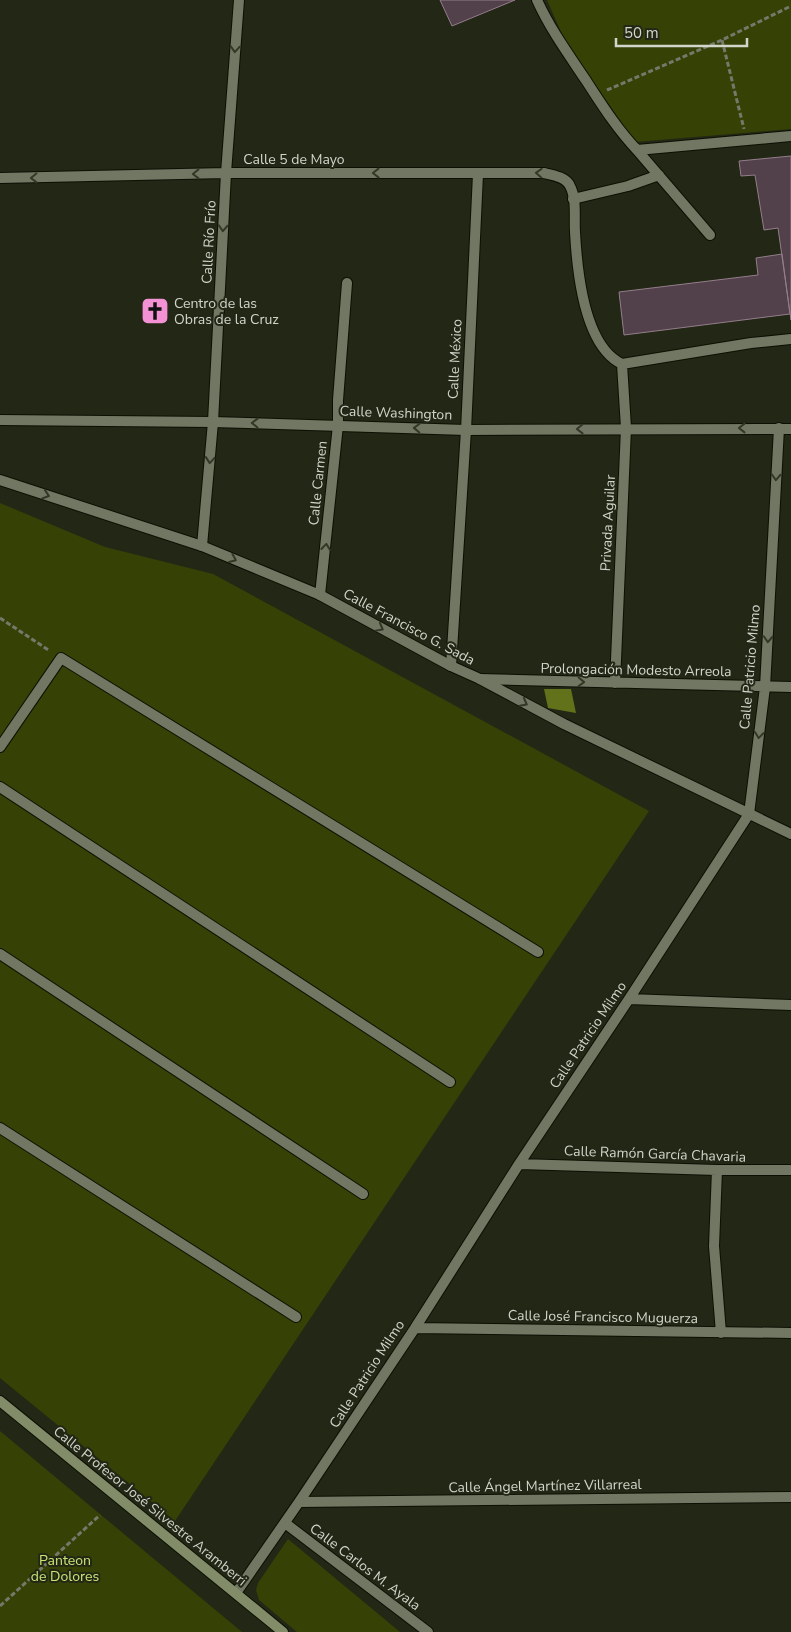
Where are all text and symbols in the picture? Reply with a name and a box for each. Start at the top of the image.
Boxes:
scale bar [616,15,747,47]
text: 50 m [624,23,659,43]
one-way arrow [230,45,241,53]
street label: Calle 5 de Mayo [243,150,345,169]
one-way arrow [192,168,200,179]
one-way arrow [372,168,380,178]
one-way arrow [535,168,543,179]
one-way arrow [30,172,38,183]
street label: Calle Río Frío [197,200,221,284]
one-way arrow [218,224,229,232]
place label: Centro de las Obras de la Cruz [174,294,279,329]
church icon: Centro de las Obras de la Cruz [140,296,170,326]
street label: Calle México [443,318,467,399]
street label: Calle Washington [339,402,453,424]
one-way arrow [251,418,258,428]
one-way arrow [413,422,421,433]
one-way arrow [738,423,746,433]
one-way arrow [576,424,584,434]
street label: Calle Carmen [304,440,332,526]
one-way arrow [205,457,216,465]
one-way arrow [771,473,782,481]
street label: Privada Aguilar [596,474,620,572]
one-way arrow [42,489,50,499]
one-way arrow [320,542,331,550]
one-way arrow [228,553,237,563]
street label: Calle Francisco G. Sada [340,584,478,670]
street label: Calle Patricio Milmo [735,604,765,730]
one-way arrow [375,621,384,631]
one-way arrow [762,636,773,644]
street label: Prolongación Modesto Arreola [540,659,732,681]
one-way arrow [578,677,586,688]
one-way arrow [519,696,528,706]
one-way arrow [754,731,765,739]
street label: Calle Patricio Milmo [545,978,631,1092]
street label: Calle Ramón García Chavaria [564,1141,746,1167]
street label: Calle José Francisco Muguerza [508,1306,698,1328]
street label: Calle Patricio Milmo [325,1316,409,1432]
street label: Calle Profesor José Silvestre Aramberri [49,1422,251,1590]
street label: Calle Ángel Martínez Villarreal [448,1475,643,1497]
street label: Calle Carlos M. Ayala [306,1519,424,1615]
park label: Panteon de Dolores [31,1551,99,1586]

